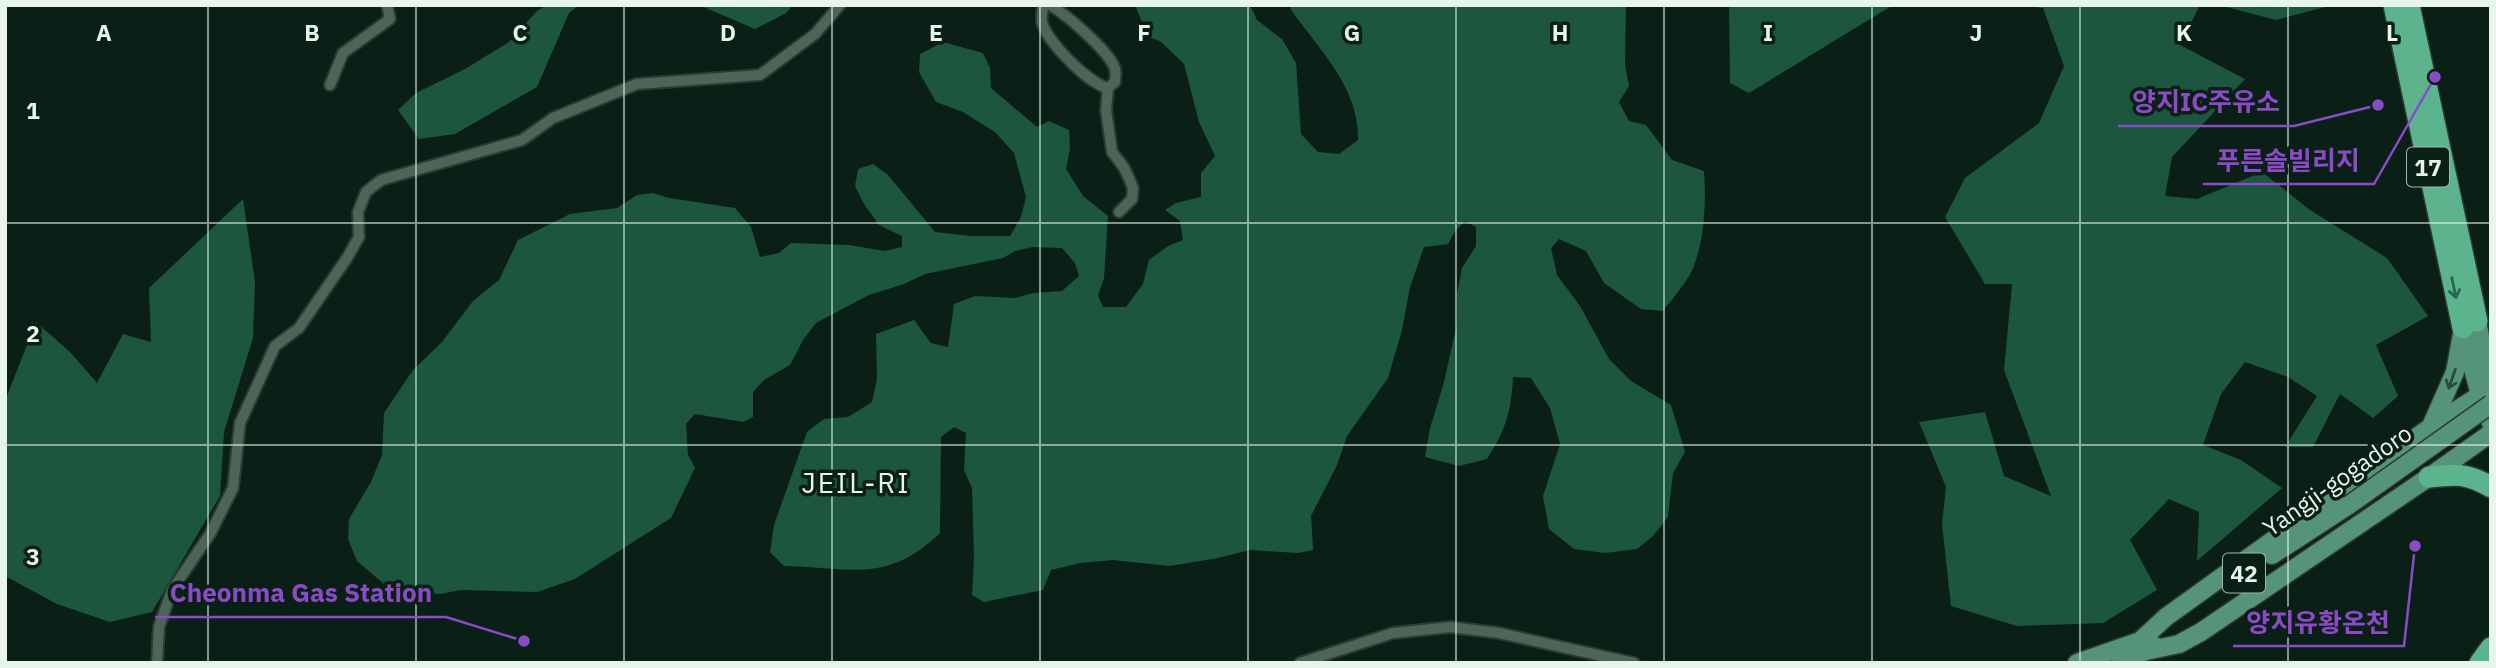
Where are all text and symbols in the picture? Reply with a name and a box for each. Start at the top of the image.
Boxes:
text: A [96,17,112,47]
text: B [304,17,320,47]
text: C [513,17,528,47]
text: D [720,17,736,47]
text: E [929,17,943,47]
text: F [1137,17,1151,47]
text: G [1344,17,1360,47]
text: H [1552,17,1568,47]
text: I [1763,17,1773,47]
text: J [1970,17,1982,47]
text: K [2176,17,2192,47]
text: L [2386,17,2398,47]
callout: 양지IC주유소 [2118,79,2294,126]
text: 양지IC주유소 [2132,84,2280,118]
text: 1 [26,95,40,125]
callout: 푸른솔빌리지 [2203,137,2374,184]
text: 푸른솔빌리지 [2216,143,2360,177]
road number: 17 [2407,148,2449,186]
one-way arrow [2447,276,2461,299]
text: 2 [26,318,40,348]
one-way arrow [2445,367,2457,389]
street label: Yangji-gogadoro [2256,417,2418,543]
district label: JEIL-RI [801,464,911,501]
text: 3 [26,541,40,571]
road number: 42 [2223,554,2265,593]
callout: Cheonma Gas Station [155,570,446,617]
text: Cheonma Gas Station [170,575,432,609]
callout: 양지유황온천 [2233,599,2404,646]
text: 양지유황온천 [2246,605,2390,639]

